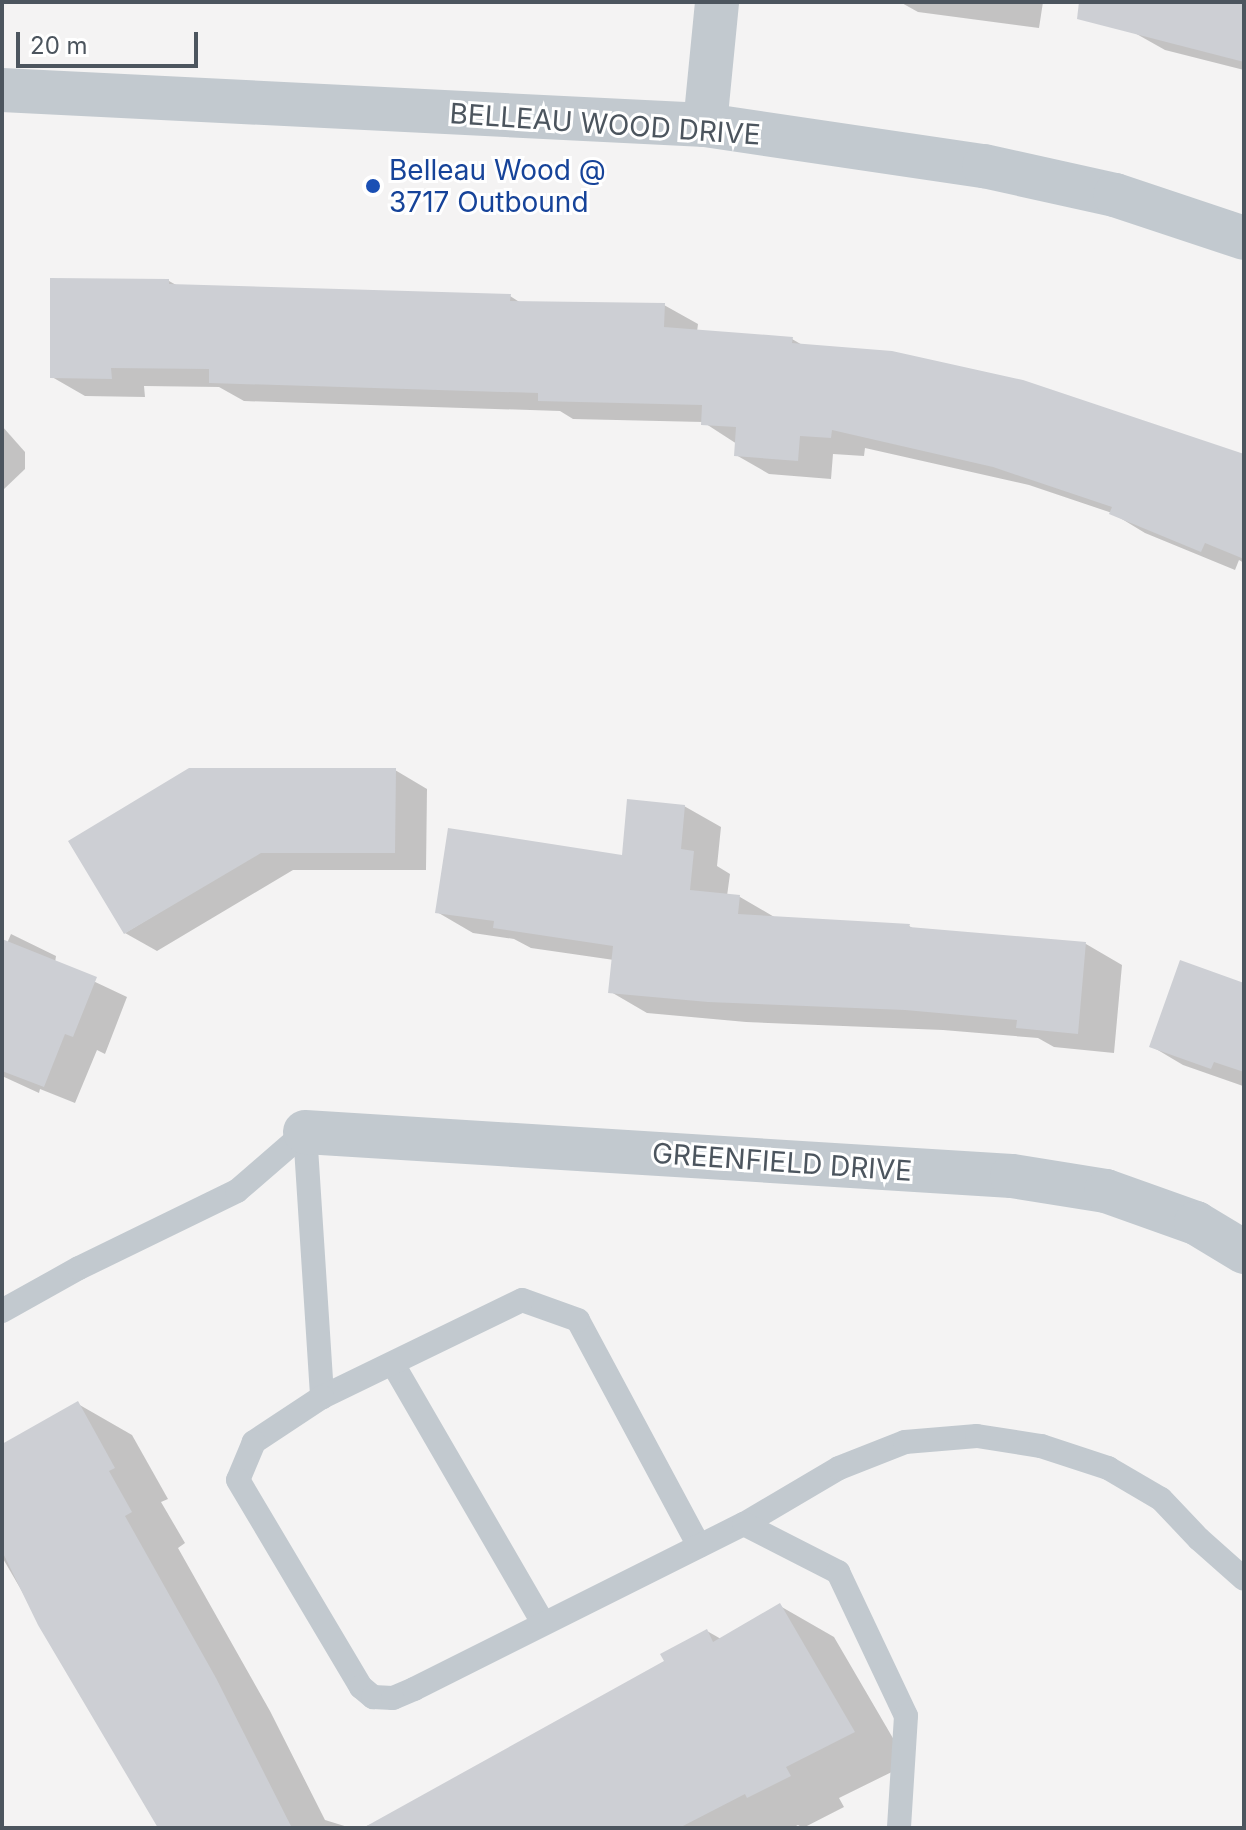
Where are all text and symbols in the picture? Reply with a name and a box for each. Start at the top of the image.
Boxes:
scale bar [20,16,202,66]
text: 20 m [30,31,88,60]
street label: BELLEAU WOOD DRIVE [448,96,762,152]
place label: Belleau Wood @ 3717 Outbound [389,153,606,219]
marker: Belleau Wood @ 3717 Outbound [364,177,382,195]
street label: GREENFIELD DRIVE [651,1136,913,1188]

